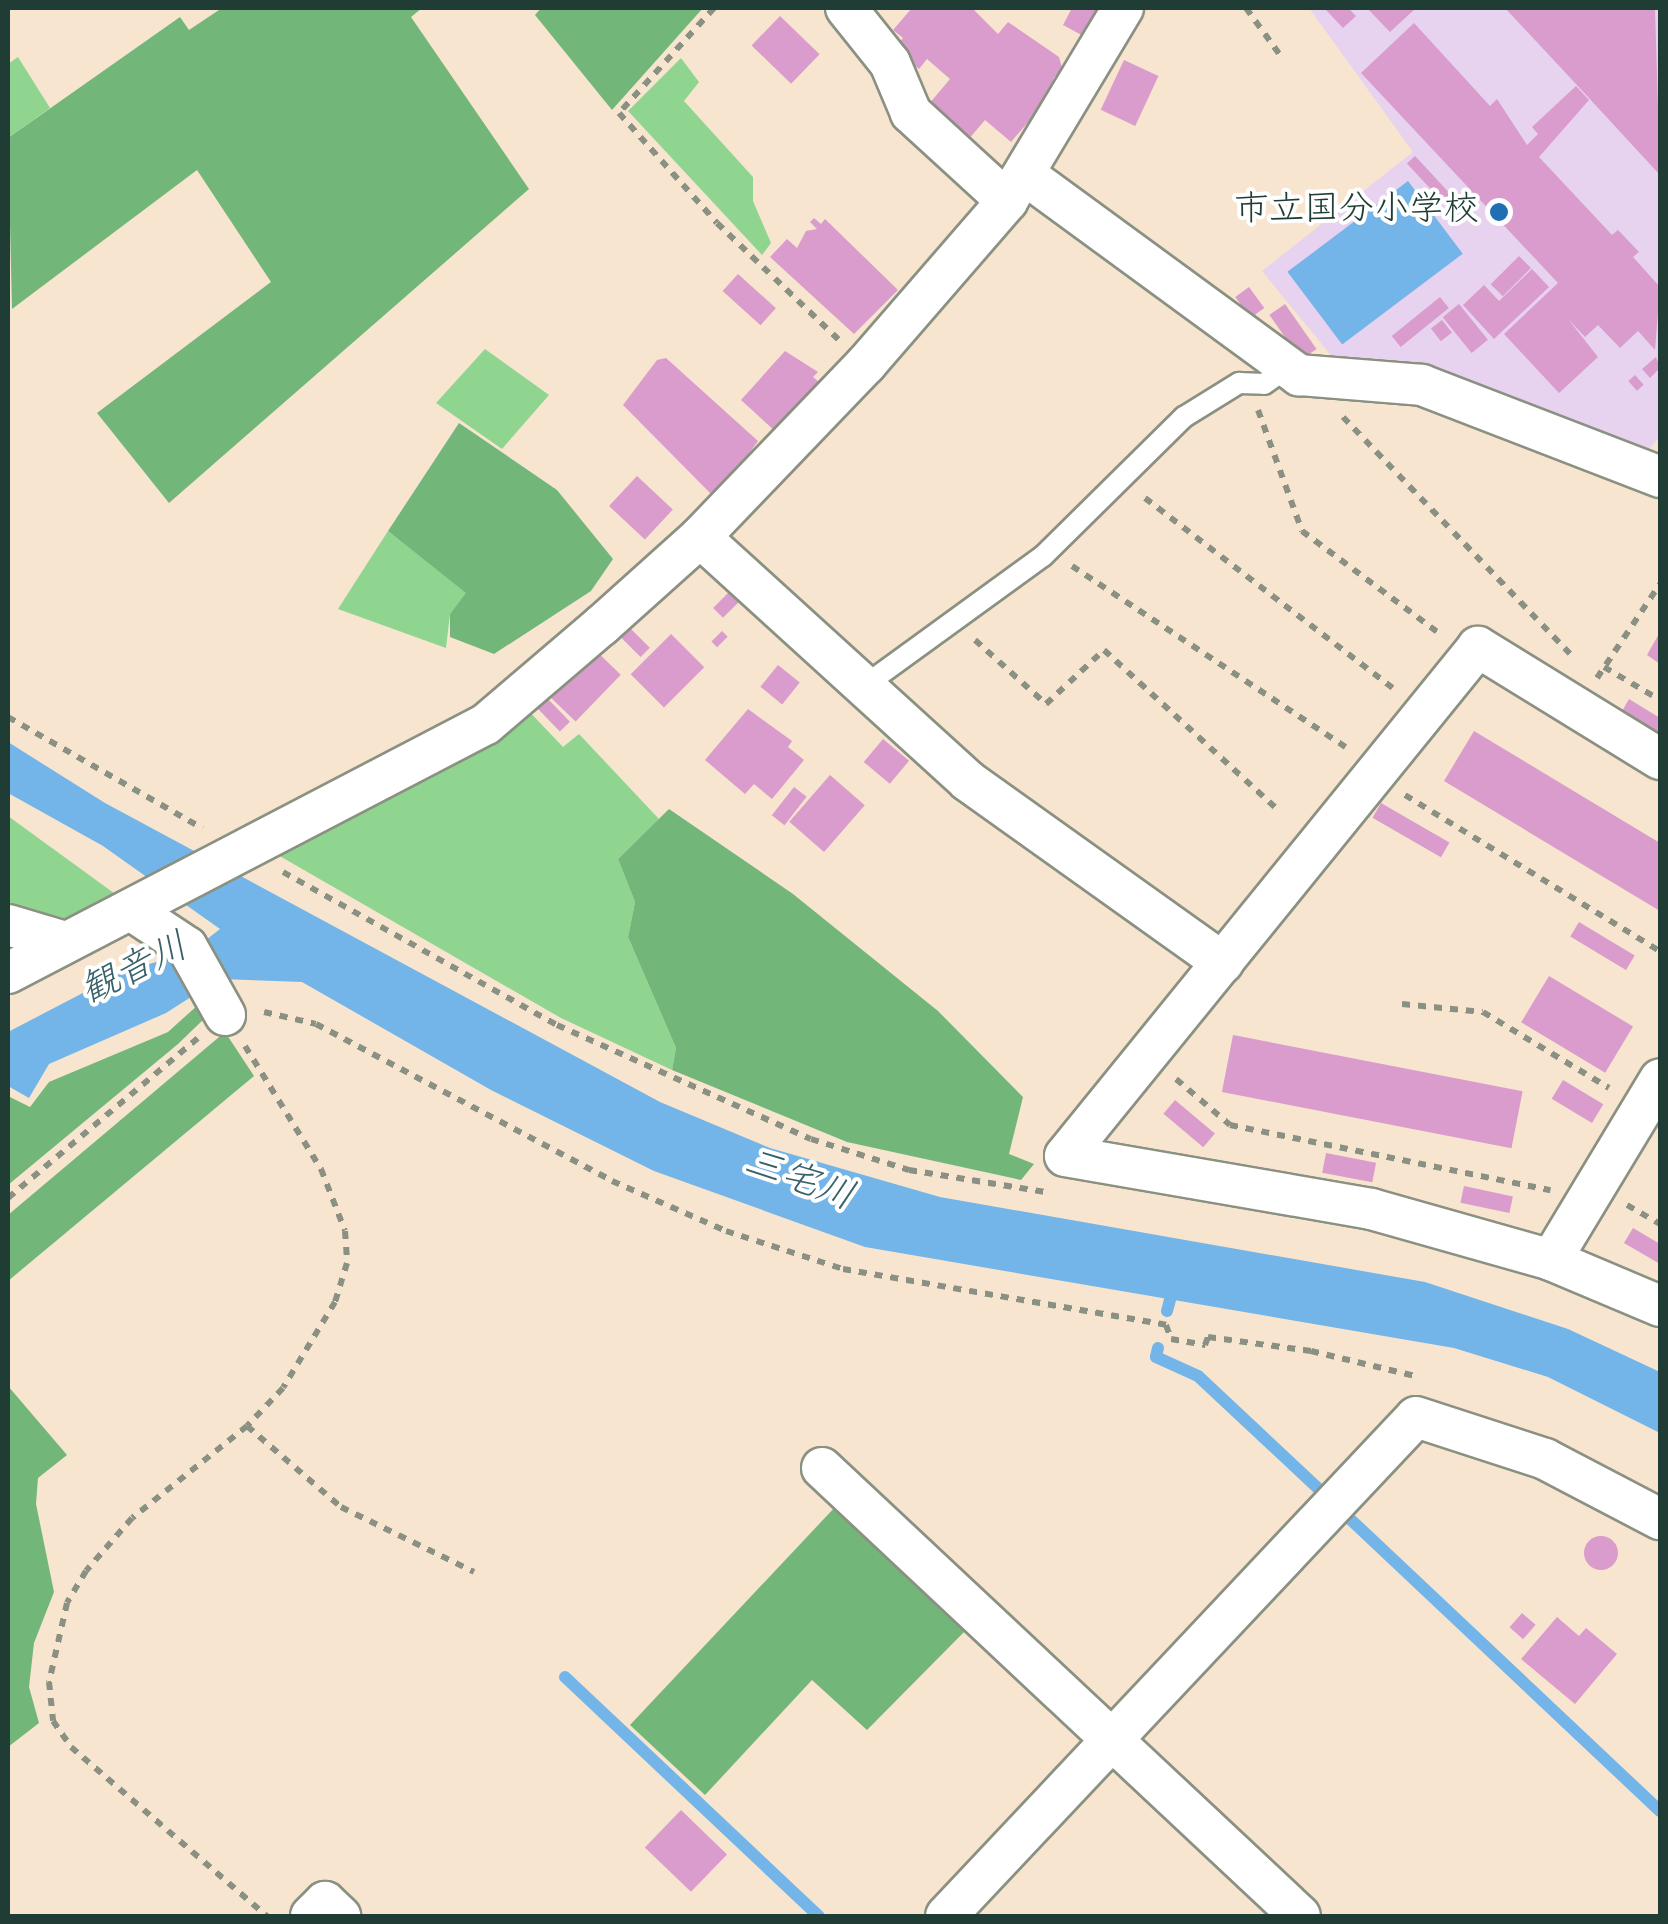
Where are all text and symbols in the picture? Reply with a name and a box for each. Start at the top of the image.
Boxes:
place label: 市立国分小学校 [1234,191,1479,233]
marker: 市立国分小学校 [1488,201,1510,223]
water label: 観音川 [75,927,197,1017]
water label: 三宅川 [737,1142,859,1224]

